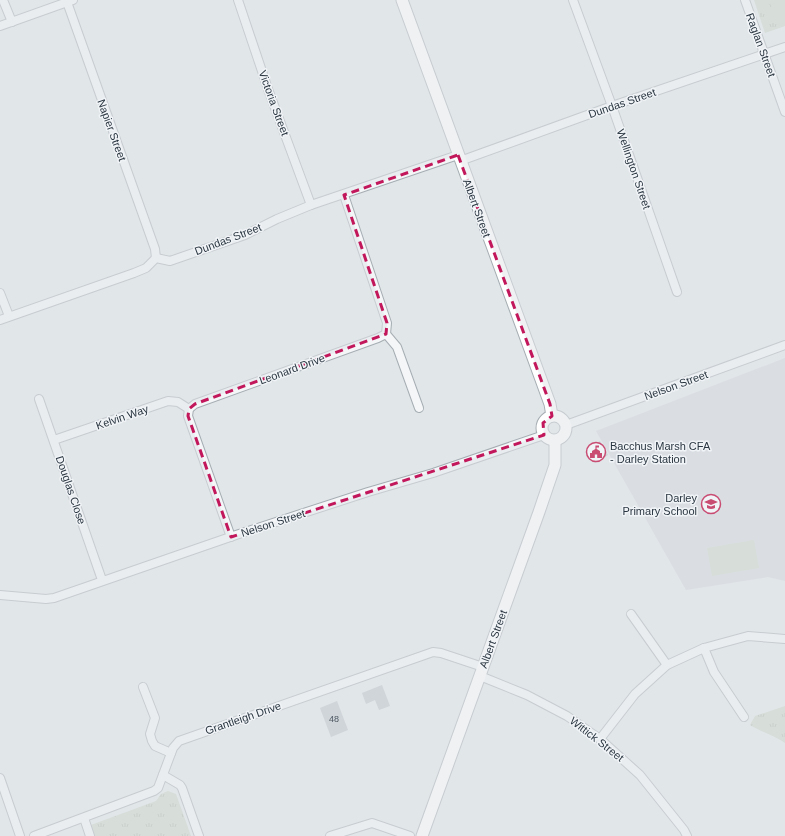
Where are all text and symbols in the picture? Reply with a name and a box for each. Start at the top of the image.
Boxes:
street label: Raglan Street [744,11,778,79]
street label: Victoria Street [257,69,291,137]
street label: Dundas Street [587,86,657,120]
street label: Napier Street [95,97,129,163]
street label: Wellington Street [615,128,653,210]
street label: Albert Street [461,177,493,239]
street label: Dundas Street [193,221,263,257]
street label: Leonard Drive [257,352,327,386]
street label: Nelson Street [643,368,709,402]
street label: Kelvin Way [94,402,150,432]
place label: Bacchus Marsh CFA - Darley Station [610,440,711,465]
public building icon: Bacchus Marsh CFA - Darley Station [585,441,607,463]
street label: Douglas Close [54,454,88,526]
place label: Darley Primary School [622,492,697,517]
school or university icon: Darley Primary School [700,493,722,515]
street label: Nelson Street [239,507,307,539]
street label: Albert Street [477,608,509,670]
street label: Grantleigh Drive [203,699,283,737]
house number: 48 [329,714,339,724]
street label: Wittick Street [568,714,626,764]

